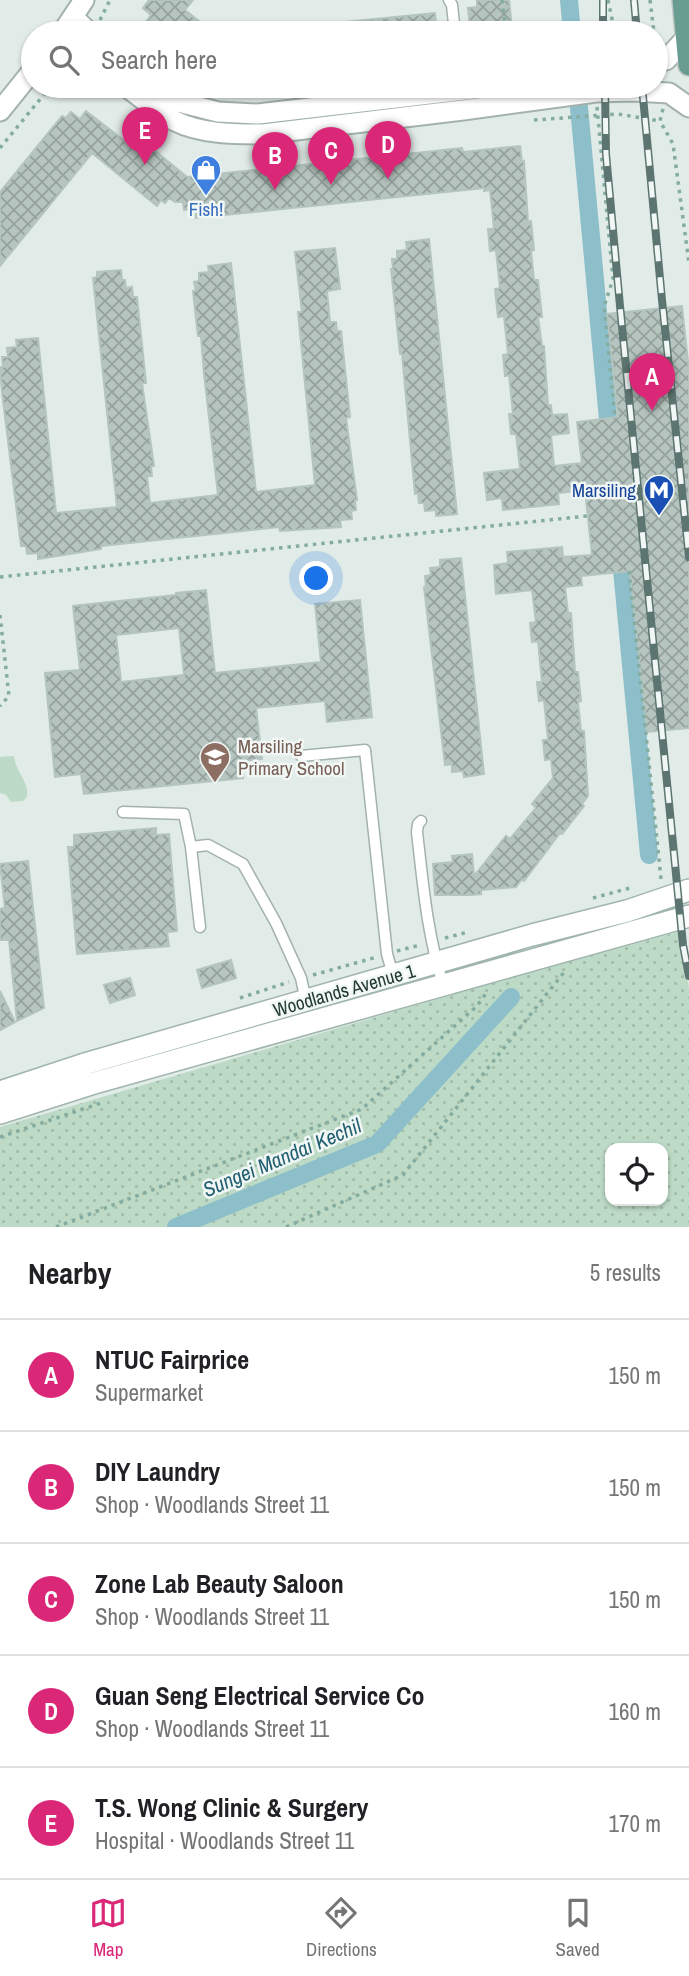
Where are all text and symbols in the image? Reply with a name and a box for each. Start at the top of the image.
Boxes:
search box [21,21,668,98]
icon: search [45,41,83,79]
text: Search here [101,42,217,77]
pin: E [122,107,168,165]
pin: D [365,121,411,179]
pin: C [308,127,354,185]
pin: B [252,132,298,190]
shop icon: Fish! [189,153,223,197]
place label: Fish! [189,196,223,222]
pin: A [629,353,675,411]
metro station icon: Marsiling [642,473,676,517]
place label: Marsiling [572,477,636,503]
your location [299,561,333,595]
place label: Marsiling Primary School [238,733,345,781]
school or university icon: Marsiling Primary School [198,740,232,784]
street label: Woodlands Avenue 1 [270,957,418,1023]
water label: Sungei Mandai Kechil [198,1111,367,1204]
map controls [605,1143,668,1206]
button: locate [605,1143,668,1206]
text: Nearby [28,1253,111,1293]
text: 5 results [590,1257,661,1288]
text: NTUC Fairprice [95,1342,249,1377]
text: A [44,1360,58,1391]
text: 150 m [609,1360,661,1391]
text: Supermarket [95,1377,203,1408]
text: DIY Laundry [95,1454,220,1489]
text: B [44,1472,58,1503]
text: 150 m [609,1472,661,1503]
text: Shop · Woodlands Street 11 [95,1489,329,1520]
text: Zone Lab Beauty Saloon [95,1566,344,1601]
text: C [44,1584,58,1615]
text: 150 m [609,1584,661,1615]
text: Shop · Woodlands Street 11 [95,1601,329,1632]
text: Guan Seng Electrical Service Co [95,1678,424,1713]
text: D [44,1696,58,1727]
text: 160 m [609,1696,661,1727]
text: Shop · Woodlands Street 11 [95,1713,329,1744]
text: T.S. Wong Clinic & Surgery [95,1790,368,1825]
text: E [45,1808,57,1839]
text: 170 m [609,1808,661,1839]
text: Hospital · Woodlands Street 11 [95,1825,354,1856]
tab: Map [89,1894,127,1962]
tab: Directions [306,1894,377,1962]
tab: Saved [556,1894,600,1962]

